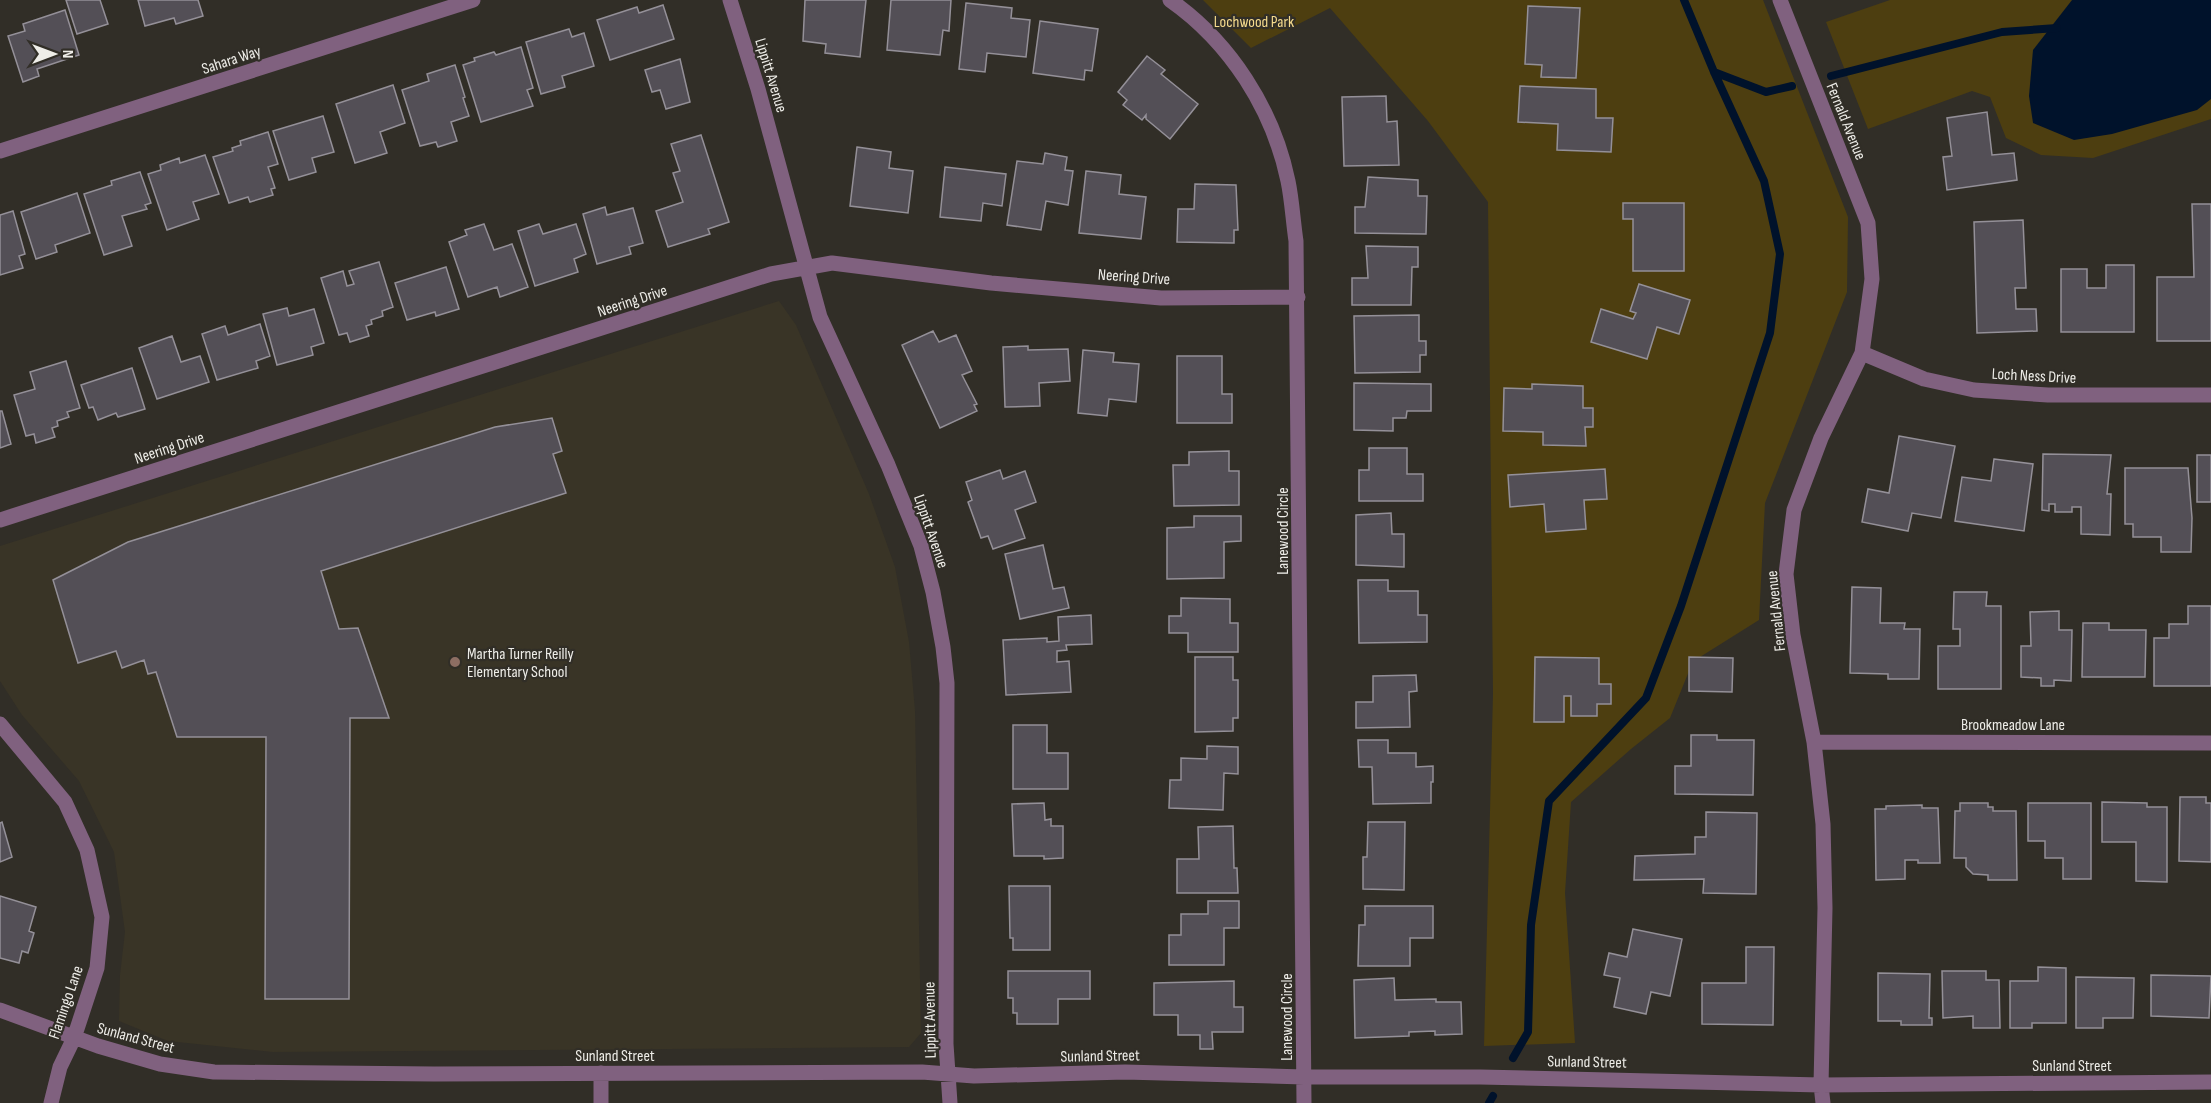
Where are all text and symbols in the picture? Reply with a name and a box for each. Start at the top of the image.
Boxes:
park label: Lochwood Park [1214,13,1294,32]
north arrow [24,24,84,84]
street label: Lippitt Avenue [750,36,791,115]
street label: Sahara Way [199,42,264,79]
text: N [58,50,77,58]
street label: Fernald Avenue [1822,80,1870,163]
street label: Neering Drive [1097,265,1171,289]
street label: Neering Drive [595,281,670,322]
street label: Loch Ness Drive [1991,365,2077,388]
street label: Neering Drive [132,428,207,469]
street label: Lanewood Circle [1274,487,1293,575]
street label: Lippitt Avenue [909,492,952,571]
street label: Fernald Avenue [1763,569,1790,652]
place label: Martha Turner Reilly Elementary School [467,645,574,682]
marker: Martha Turner Reilly Elementary School [448,655,462,669]
street label: Brookmeadow Lane [1961,716,2065,735]
street label: Flamingo Lane [45,963,88,1042]
street label: Lanewood Circle [1278,973,1297,1061]
street label: Lippitt Avenue [920,982,941,1058]
street label: Sunland Street [95,1019,176,1058]
street label: Sunland Street [1060,1046,1140,1067]
street label: Sunland Street [575,1047,655,1066]
street label: Sunland Street [1547,1052,1627,1073]
street label: Sunland Street [2032,1057,2112,1076]

